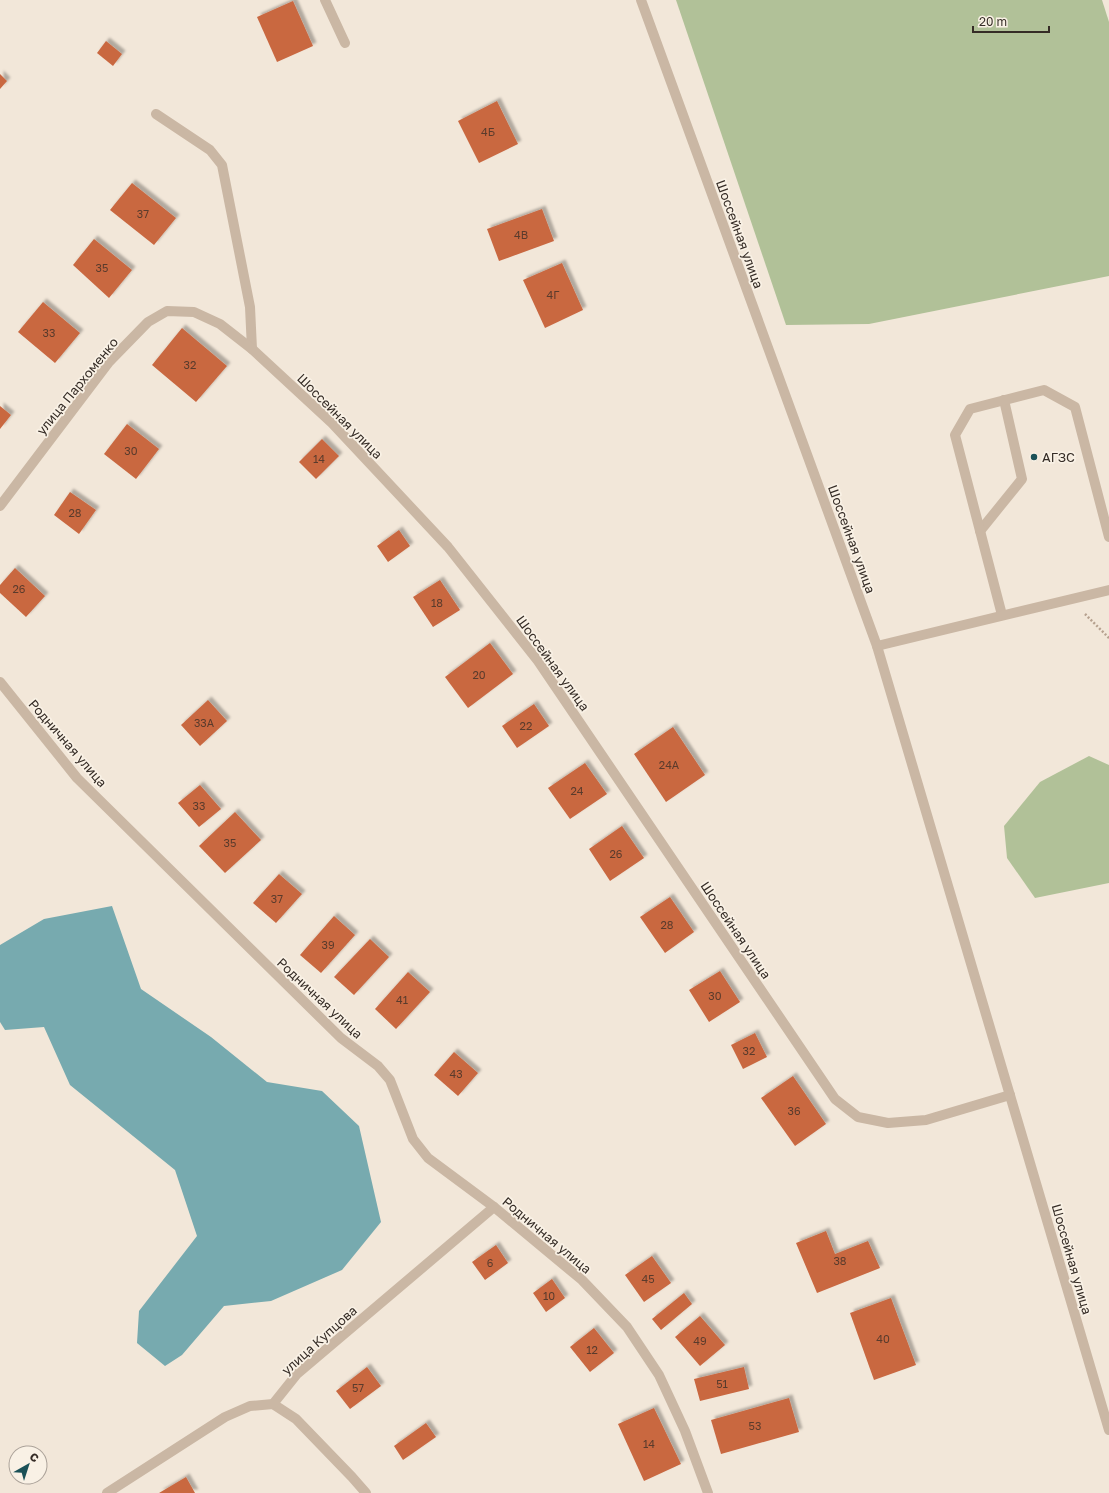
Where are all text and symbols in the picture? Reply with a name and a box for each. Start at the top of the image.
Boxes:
scale bar [973,8,1049,34]
text: 20 m [979,14,1007,29]
house number: 4Б [481,125,495,138]
street label: Шоссейная улица [713,178,767,290]
house number: 37 [137,207,149,220]
house number: 4В [514,228,528,241]
house number: 35 [96,261,108,274]
house number: 4Г [547,288,559,301]
house number: 33 [43,326,55,339]
street label: улица Пархоменко [33,334,121,438]
house number: 32 [184,358,196,371]
street label: Шоссейная улица [294,370,386,462]
house number: 30 [124,444,138,457]
place label: АГЗС [1042,449,1075,465]
house number: 14 [313,452,325,465]
marker: АГЗС [1029,452,1039,462]
street label: Шоссейная улица [825,483,879,595]
house number: 28 [68,506,82,519]
house number: 26 [12,582,26,595]
house number: 18 [431,596,443,609]
street label: Шоссейная улица [513,612,593,714]
house number: 20 [472,668,486,681]
street label: Родничная улица [26,696,110,790]
house number: 33А [194,716,215,729]
house number: 22 [520,719,532,732]
house number: 24А [659,758,680,771]
house number: 24 [570,784,584,797]
house number: 33 [193,799,205,812]
house number: 35 [224,836,236,849]
house number: 26 [609,847,623,860]
street label: Шоссейная улица [697,878,775,982]
house number: 37 [271,892,283,905]
house number: 28 [660,918,674,931]
house number: 39 [321,938,335,951]
street label: Родничная улица [274,954,366,1042]
house number: 30 [708,989,722,1002]
house number: 41 [396,993,408,1006]
house number: 32 [743,1044,755,1057]
house number: 43 [449,1067,463,1080]
house number: 36 [787,1104,801,1117]
street label: Родничная улица [499,1193,595,1277]
street label: Шоссейная улица [1049,1202,1095,1316]
house number: 38 [833,1254,847,1267]
house number: 6 [487,1256,494,1269]
house number: 45 [641,1272,655,1285]
house number: 10 [543,1289,555,1302]
street label: улица Купцова [278,1302,360,1378]
house number: 40 [876,1332,890,1345]
house number: 49 [693,1334,707,1347]
house number: 12 [586,1343,598,1356]
house number: 51 [716,1377,728,1390]
house number: 57 [352,1381,364,1394]
house number: 53 [749,1419,761,1432]
house number: 14 [643,1437,655,1450]
north arrow [8,1445,48,1485]
text: С [27,1449,42,1464]

